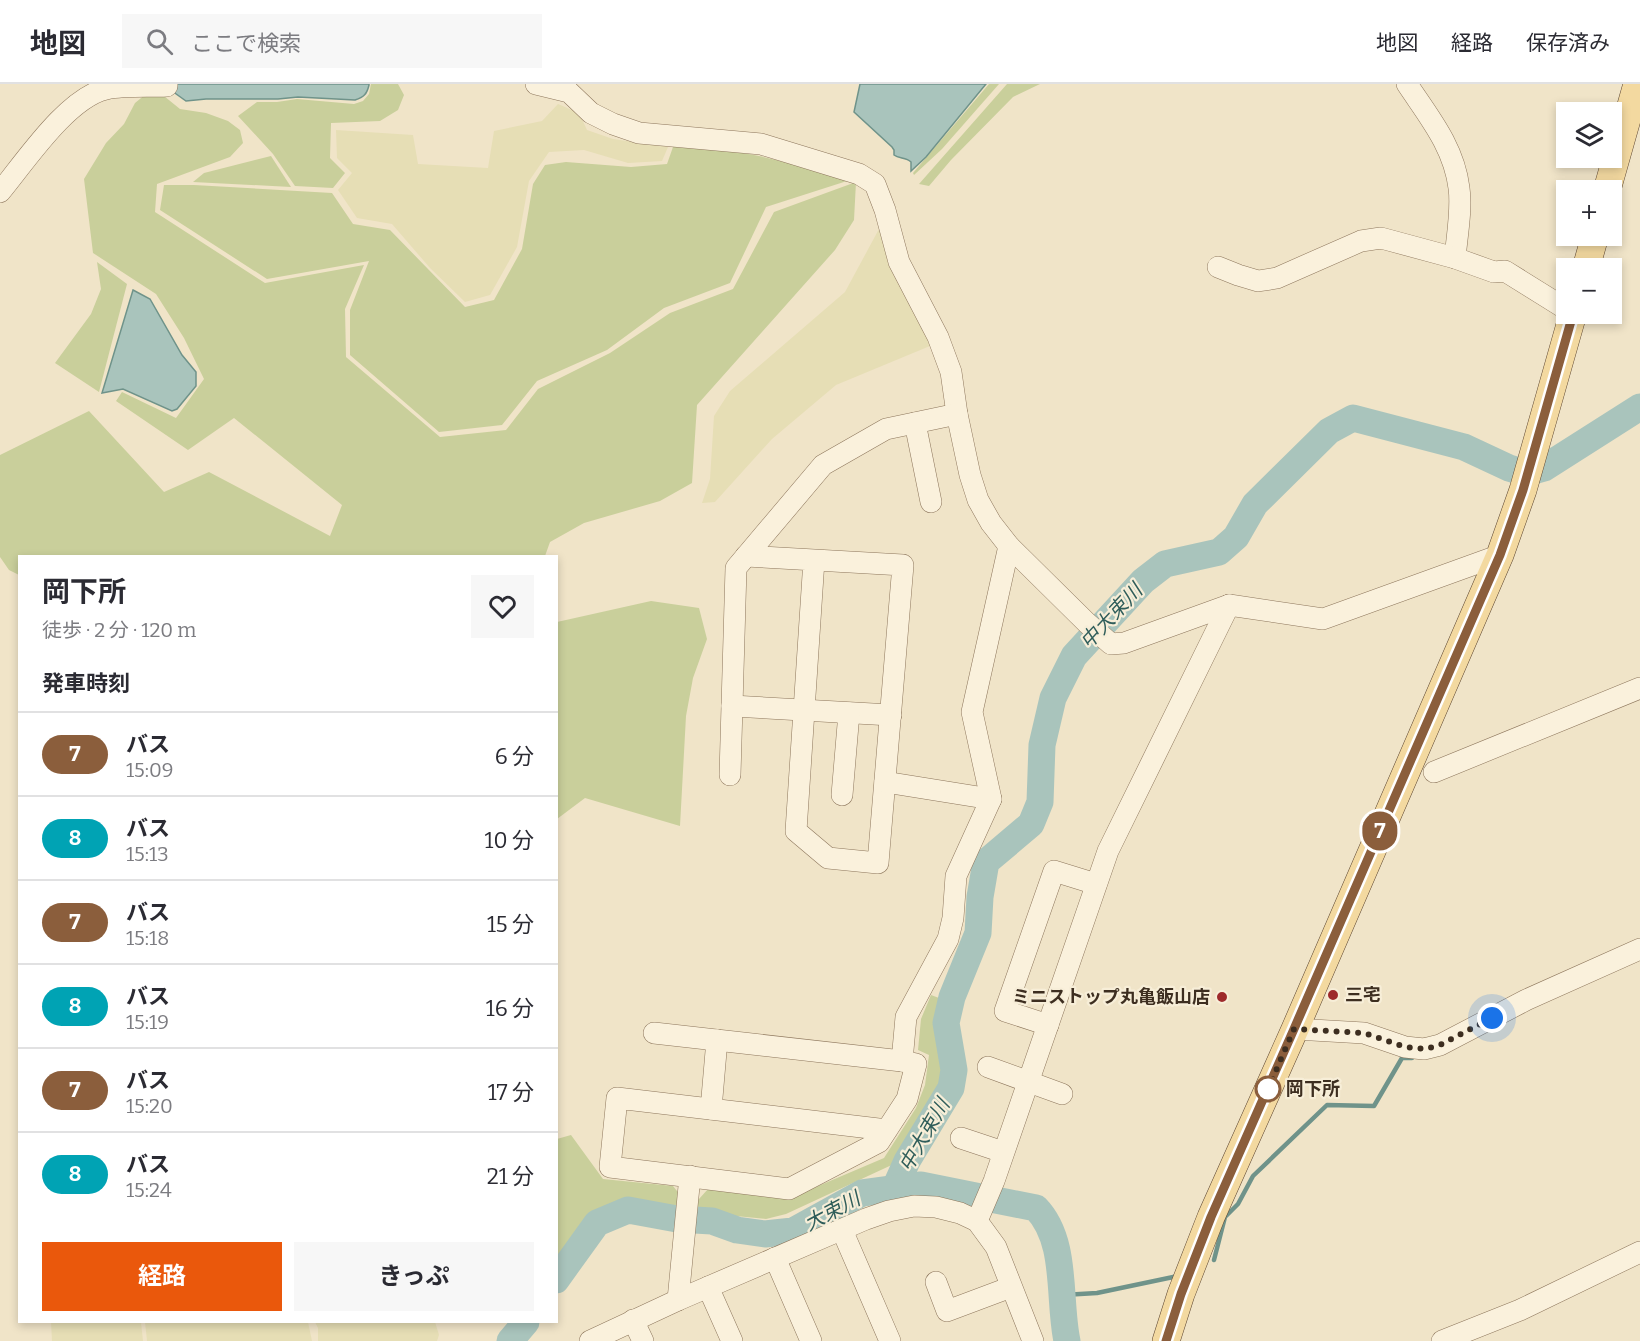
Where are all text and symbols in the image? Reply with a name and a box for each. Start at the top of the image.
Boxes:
search box [122,14,542,68]
icon: search [143,25,176,58]
text: 地図 [30,27,86,60]
text: ここで検索 [191,30,301,57]
text: 地図 [1376,30,1418,56]
text: 経路 [1451,30,1493,56]
text: 保存済み [1526,30,1610,56]
map controls [1556,102,1622,324]
button: layers [1556,102,1622,168]
button: + [1556,180,1622,246]
button: − [1556,258,1622,324]
text: 岡下所 [42,575,126,608]
button: heart [471,575,534,638]
water label: 中大束川 [1075,577,1148,653]
text: 徒歩 · 2 分 · 120 m [42,618,196,642]
text: 発車時刻 [42,670,130,697]
text: バス [126,731,170,758]
text: 7 [69,741,81,767]
text: 6 分 [495,743,534,770]
text: 15:09 [126,758,174,782]
line badge: 7 [1360,812,1400,850]
text: バス [126,815,170,842]
text: 7 [1374,818,1386,844]
text: 8 [69,825,81,851]
text: 10 分 [485,827,534,854]
text: 15:13 [126,842,169,866]
text: バス [126,899,170,926]
text: 7 [69,909,81,935]
text: 15 分 [487,911,534,938]
text: 15:18 [126,926,169,950]
text: バス [126,983,170,1010]
place label: 三宅 [1345,984,1381,1006]
place label: ミニストップ丸亀飯山店 [1012,986,1210,1008]
marker: 三宅 [1326,988,1340,1002]
marker: ミニストップ丸亀飯山店 [1215,990,1229,1004]
text: 8 [69,993,81,1019]
text: 16 分 [486,995,534,1022]
your location [1477,1003,1507,1033]
text: 15:19 [126,1010,169,1034]
text: バス [126,1067,170,1094]
marker: 岡下所 [1255,1076,1281,1102]
text: 7 [69,1077,81,1103]
place label: 岡下所 [1286,1078,1340,1100]
text: 17 分 [488,1079,534,1106]
water label: 中大束川 [894,1093,955,1176]
text: 15:20 [126,1094,173,1118]
text: バス [126,1151,170,1178]
text: 8 [69,1161,81,1187]
text: 21 分 [487,1163,534,1190]
text: 15:24 [126,1178,172,1202]
water label: 大束川 [800,1185,866,1236]
button: 経路 [42,1242,282,1311]
button: きっぷ [294,1242,534,1311]

